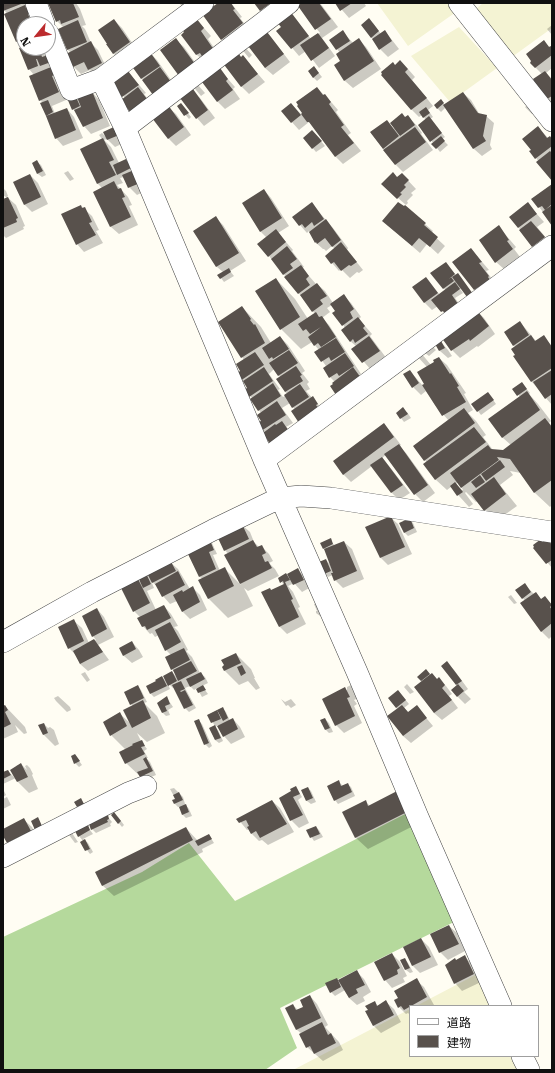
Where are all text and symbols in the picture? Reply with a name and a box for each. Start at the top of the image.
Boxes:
north arrow [16,16,56,56]
text: N [18,35,34,48]
legend [409,1005,539,1057]
text: 道路 [447,1016,471,1030]
text: 建物 [447,1036,471,1050]

